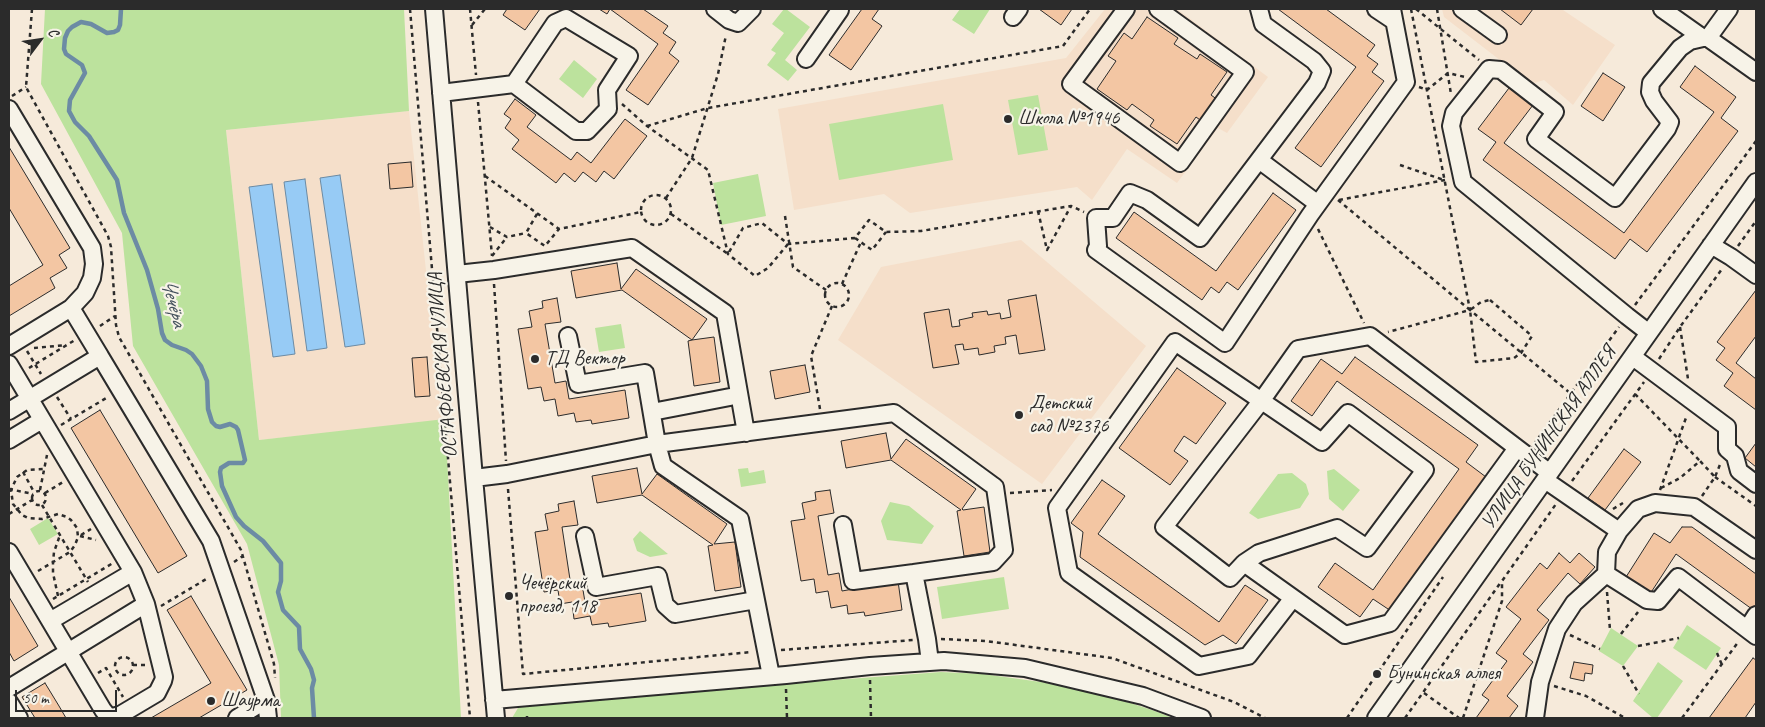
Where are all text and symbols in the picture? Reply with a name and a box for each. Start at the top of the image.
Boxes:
north arrow [15,15,65,65]
text: С [44,25,62,39]
place label: Школа №1946 [1018,107,1119,131]
marker: Школа №1946 [1002,113,1014,125]
street label: ОСТАФЬЕВСКАЯ УЛИЦА [423,271,463,459]
water label: Чечёра [155,276,191,330]
street label: УЛИЦА БУНИНСКАЯ АЛЛЕЯ [1477,342,1621,534]
place label: ТД Вектор [545,347,624,371]
marker: ТД Вектор [529,353,541,365]
place label: Детский сад №2376 [1029,392,1109,439]
marker: Детский сад №2376 [1013,409,1025,421]
place label: Чечёрский проезд, 118 [519,572,596,619]
marker: Чечёрский проезд, 118 [503,590,515,602]
place label: Бунинская аллея [1387,662,1500,686]
marker: Бунинская аллея [1371,668,1383,680]
scale bar [18,680,120,712]
text: 50 m [23,689,49,708]
place label: Шаурма [221,689,280,713]
marker: Шаурма [205,695,217,707]

